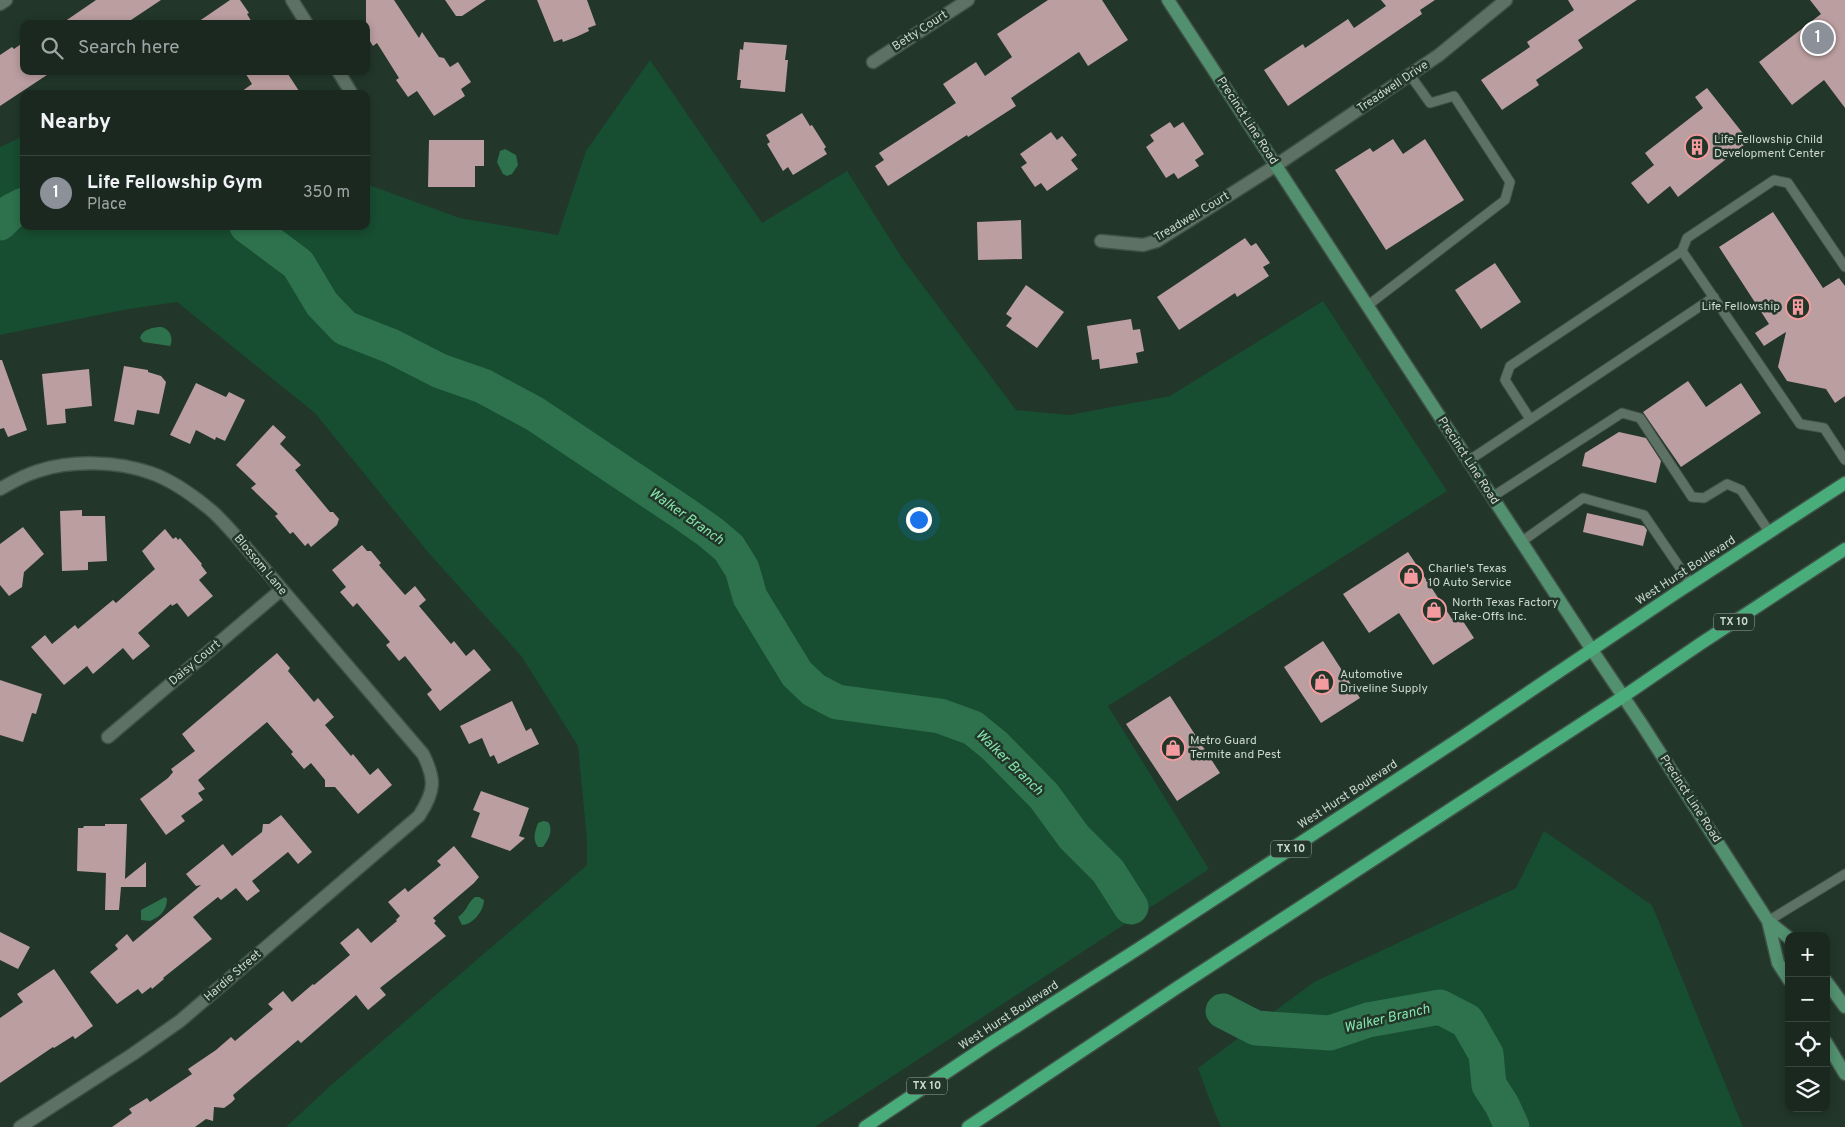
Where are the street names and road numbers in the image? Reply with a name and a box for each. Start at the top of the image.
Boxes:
street label: Betty Court [889,7,951,55]
street label: Treadwell Drive [1354,57,1432,117]
street label: Precinct Line Road [1213,74,1281,168]
street label: Treadwell Court [1152,188,1232,246]
street label: Precinct Line Road [1434,414,1502,508]
street label: Blossom Lane [230,531,290,599]
street label: West Hurst Boulevard [1633,533,1739,609]
road number: TX 10 [1714,614,1754,630]
street label: Daisy Court [166,637,224,689]
street label: Precinct Line Road [1656,752,1724,846]
street label: West Hurst Boulevard [1295,757,1401,833]
road number: TX 10 [1271,841,1311,858]
street label: Hardie Street [201,947,265,1005]
street label: West Hurst Boulevard [956,978,1062,1054]
road number: TX 10 [907,1078,947,1094]

